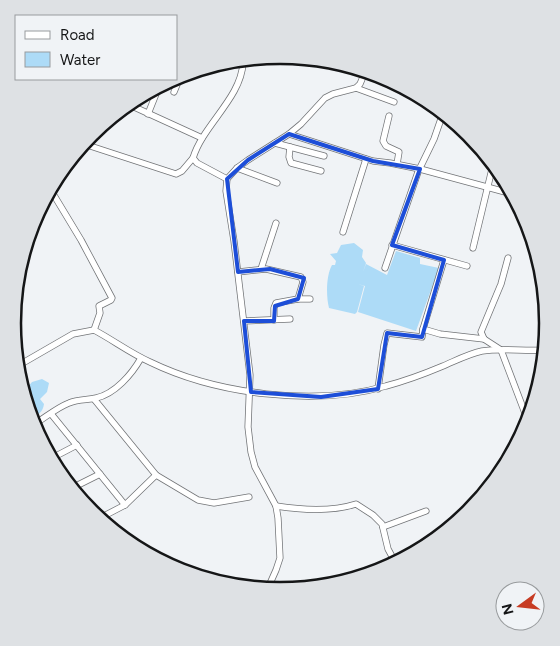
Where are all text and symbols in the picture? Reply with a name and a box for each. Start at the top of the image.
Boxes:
legend [15,15,178,80]
text: Road [60,26,95,44]
text: Water [60,51,100,69]
north arrow [495,581,545,631]
text: N [498,602,518,617]

